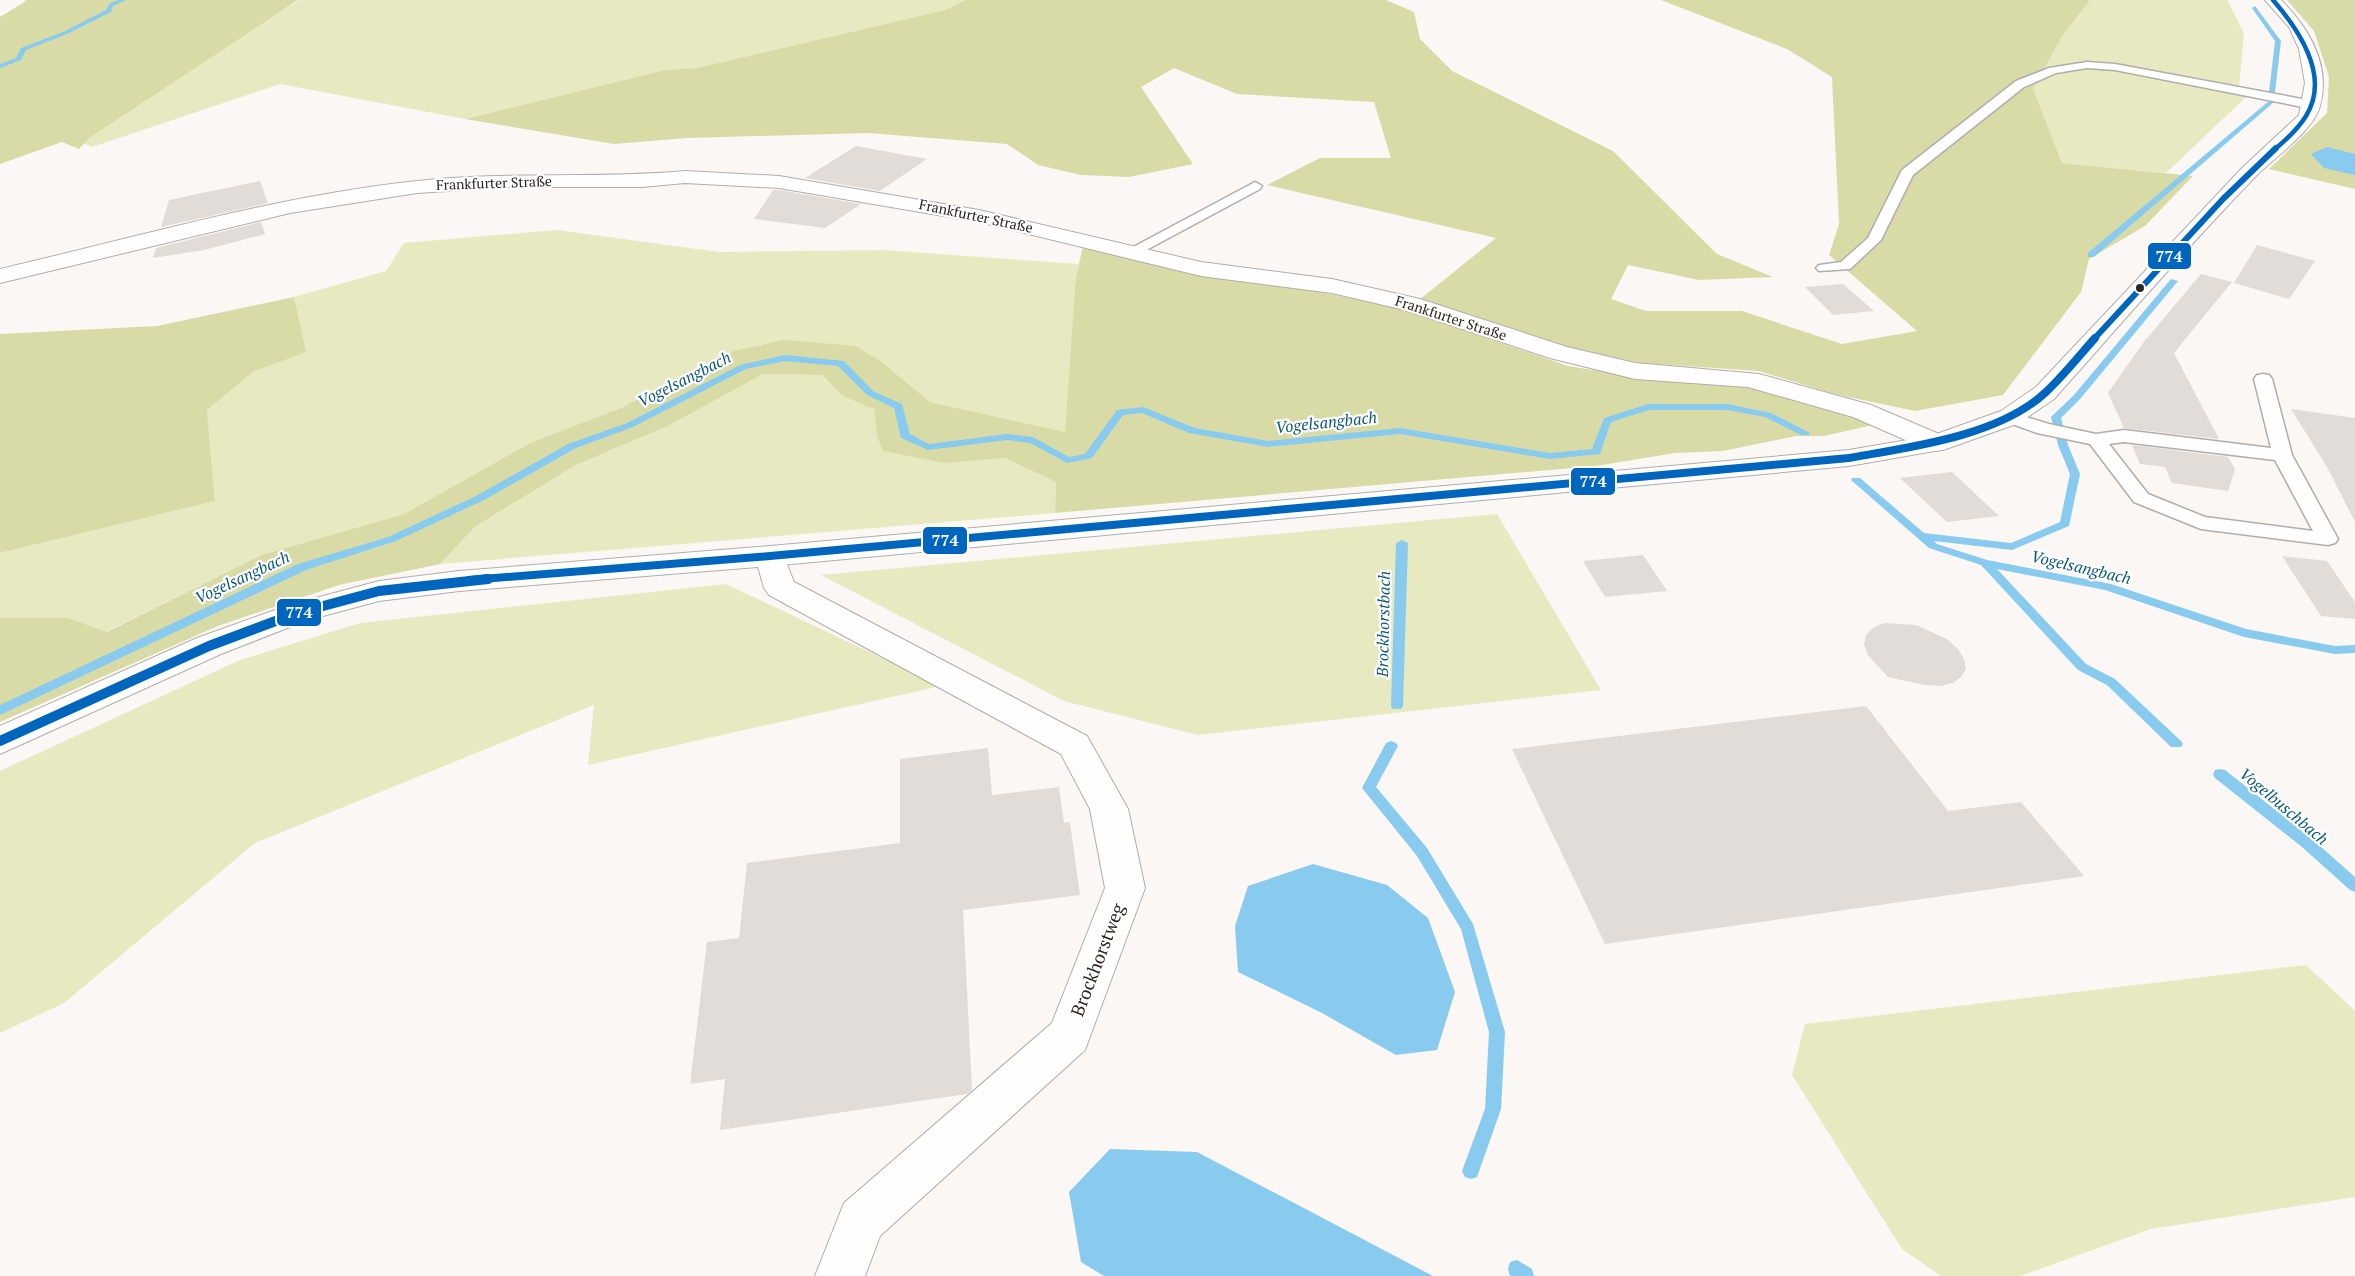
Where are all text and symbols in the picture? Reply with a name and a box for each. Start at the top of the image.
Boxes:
street label: Frankfurter Straße [436,171,552,194]
street label: Frankfurter Straße [917,194,1035,237]
line badge: 774 [2147,242,2192,270]
text: 774 [2155,245,2183,267]
unlabelled marker [2134,282,2146,294]
street label: Frankfurter Straße [1393,291,1509,344]
water label: Vogelsangbach [634,346,734,412]
water label: Vogelsangbach [1274,406,1378,438]
line badge: 774 [1570,467,1616,496]
text: 774 [1579,470,1607,492]
line badge: 774 [922,526,968,555]
text: 774 [931,529,959,551]
water label: Vogelsangbach [191,545,293,609]
water label: Vogelsangbach [2029,545,2133,589]
water label: Brockhorstbach [1371,571,1395,678]
line badge: 774 [276,598,322,627]
text: 774 [285,601,313,623]
water label: Vogelbuschbach [2235,762,2333,850]
street label: Brockhorstweg [1065,899,1130,1019]

